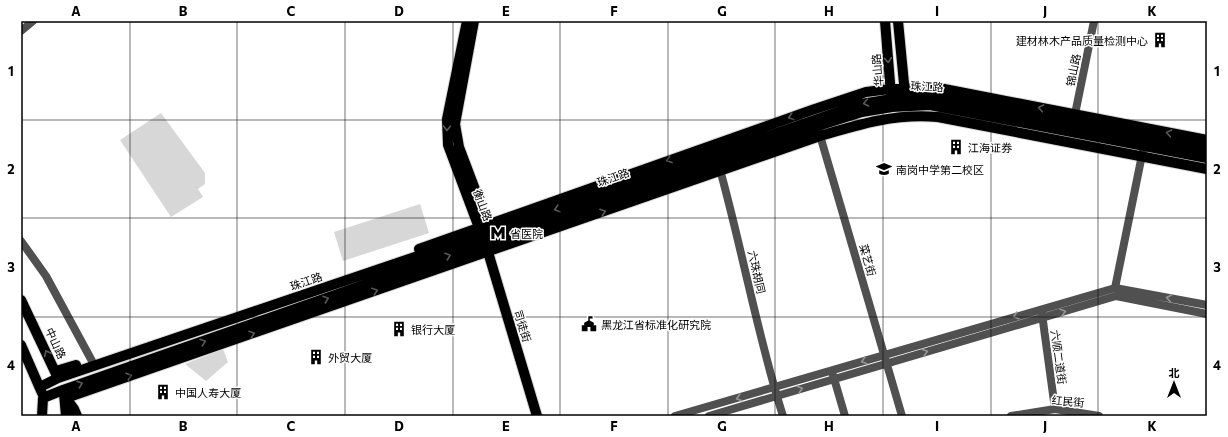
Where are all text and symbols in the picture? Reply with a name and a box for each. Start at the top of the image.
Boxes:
text: A [71,3,81,19]
text: B [179,3,188,19]
text: C [287,3,296,19]
text: D [394,3,404,19]
text: E [502,3,510,19]
text: F [610,3,618,19]
text: G [717,3,727,19]
text: H [824,3,834,19]
text: I [935,3,939,19]
text: J [1043,3,1047,19]
text: K [1147,3,1157,19]
building icon: 建材林木产品质量检测中心 [1151,31,1169,49]
place label: 建材林木产品质量检测中心 [1016,34,1148,47]
street label: 华山路 [869,53,885,87]
street label: 锦山路 [1063,53,1083,87]
one-way arrow [883,57,892,63]
text: 1 [8,63,14,79]
text: 1 [1214,63,1220,79]
street label: 珠江路 [910,79,944,93]
one-way arrow [862,98,869,107]
one-way arrow [1038,104,1044,113]
one-way arrow [788,112,795,121]
one-way arrow [443,125,451,131]
one-way arrow [1166,129,1172,138]
building icon: 江海证券 [947,138,965,156]
place label: 江海证券 [968,141,1012,154]
one-way arrow [665,155,672,163]
school or university icon: 南岗中学第二校区 [875,160,893,178]
text: 2 [7,161,15,177]
text: 2 [1213,161,1221,177]
place label: 南岗中学第二校区 [896,163,984,176]
street label: 珠江路 [595,165,631,189]
street label: 衡山路 [471,187,495,223]
one-way arrow [554,204,561,213]
one-way arrow [599,208,606,216]
metro station icon: 省医院 [489,224,507,242]
place label: 省医院 [510,227,543,240]
street label: 菜艺街 [857,242,879,278]
street label: 六珠胡同 [746,249,768,295]
one-way arrow [445,253,452,261]
text: 3 [7,259,15,275]
text: 3 [1213,259,1221,275]
street label: 珠江路 [288,269,324,293]
one-way arrow [371,288,378,296]
one-way arrow [1166,294,1172,303]
one-way arrow [322,295,329,304]
street label: 司徒街 [512,308,534,344]
one-way arrow [1059,308,1066,317]
one-way arrow [1012,311,1019,320]
public building icon: 黑龙江省标准化研究院 [580,315,598,333]
place label: 黑龙江省标准化研究院 [601,318,711,331]
building icon: 银行大厦 [390,320,408,338]
place label: 银行大厦 [411,323,455,336]
street label: 中山路 [43,325,69,361]
street label: 六顺二道街 [1049,329,1069,385]
one-way arrow [248,330,255,339]
one-way arrow [199,338,206,346]
building icon: 外贸大厦 [307,348,325,366]
one-way arrow [921,348,928,357]
one-way arrow [44,350,52,357]
place label: 外贸大厦 [328,351,372,364]
one-way arrow [861,356,868,365]
text: 4 [7,357,15,373]
text: 4 [1213,357,1221,373]
north arrow [1154,363,1194,403]
text: 北 [1169,366,1180,379]
one-way arrow [125,373,132,381]
one-way arrow [76,380,83,389]
building icon: 中国人寿大厦 [154,383,172,401]
one-way arrow [796,385,803,394]
place label: 中国人寿大厦 [175,386,241,399]
one-way arrow [736,393,743,402]
street label: 红民街 [1051,393,1085,409]
text: A [71,418,81,434]
text: B [179,418,188,434]
text: C [287,418,296,434]
text: D [394,418,404,434]
text: E [502,418,510,434]
text: F [610,418,618,434]
text: G [717,418,727,434]
text: H [824,418,834,434]
text: I [935,418,939,434]
text: J [1043,418,1047,434]
text: K [1147,418,1157,434]

